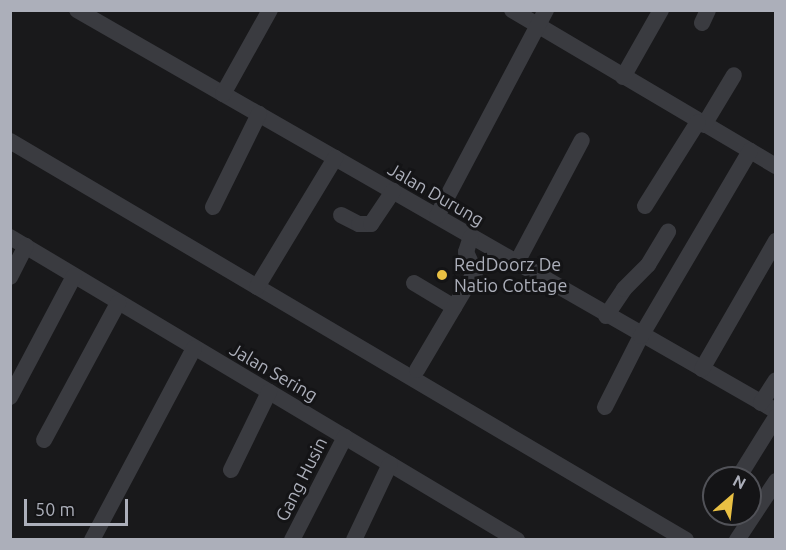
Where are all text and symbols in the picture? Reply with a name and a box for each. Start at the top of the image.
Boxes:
street label: Jalan Durung [384,158,488,230]
place label: RedDoorz De Natio Cottage [454,254,567,296]
marker: RedDoorz De Natio Cottage [435,268,449,282]
street label: Jalan Sering [226,338,322,406]
street label: Gang Husin [271,433,331,525]
north arrow [702,466,762,526]
text: N [730,471,749,493]
scale bar [27,487,130,525]
text: 50 m [35,499,75,519]

